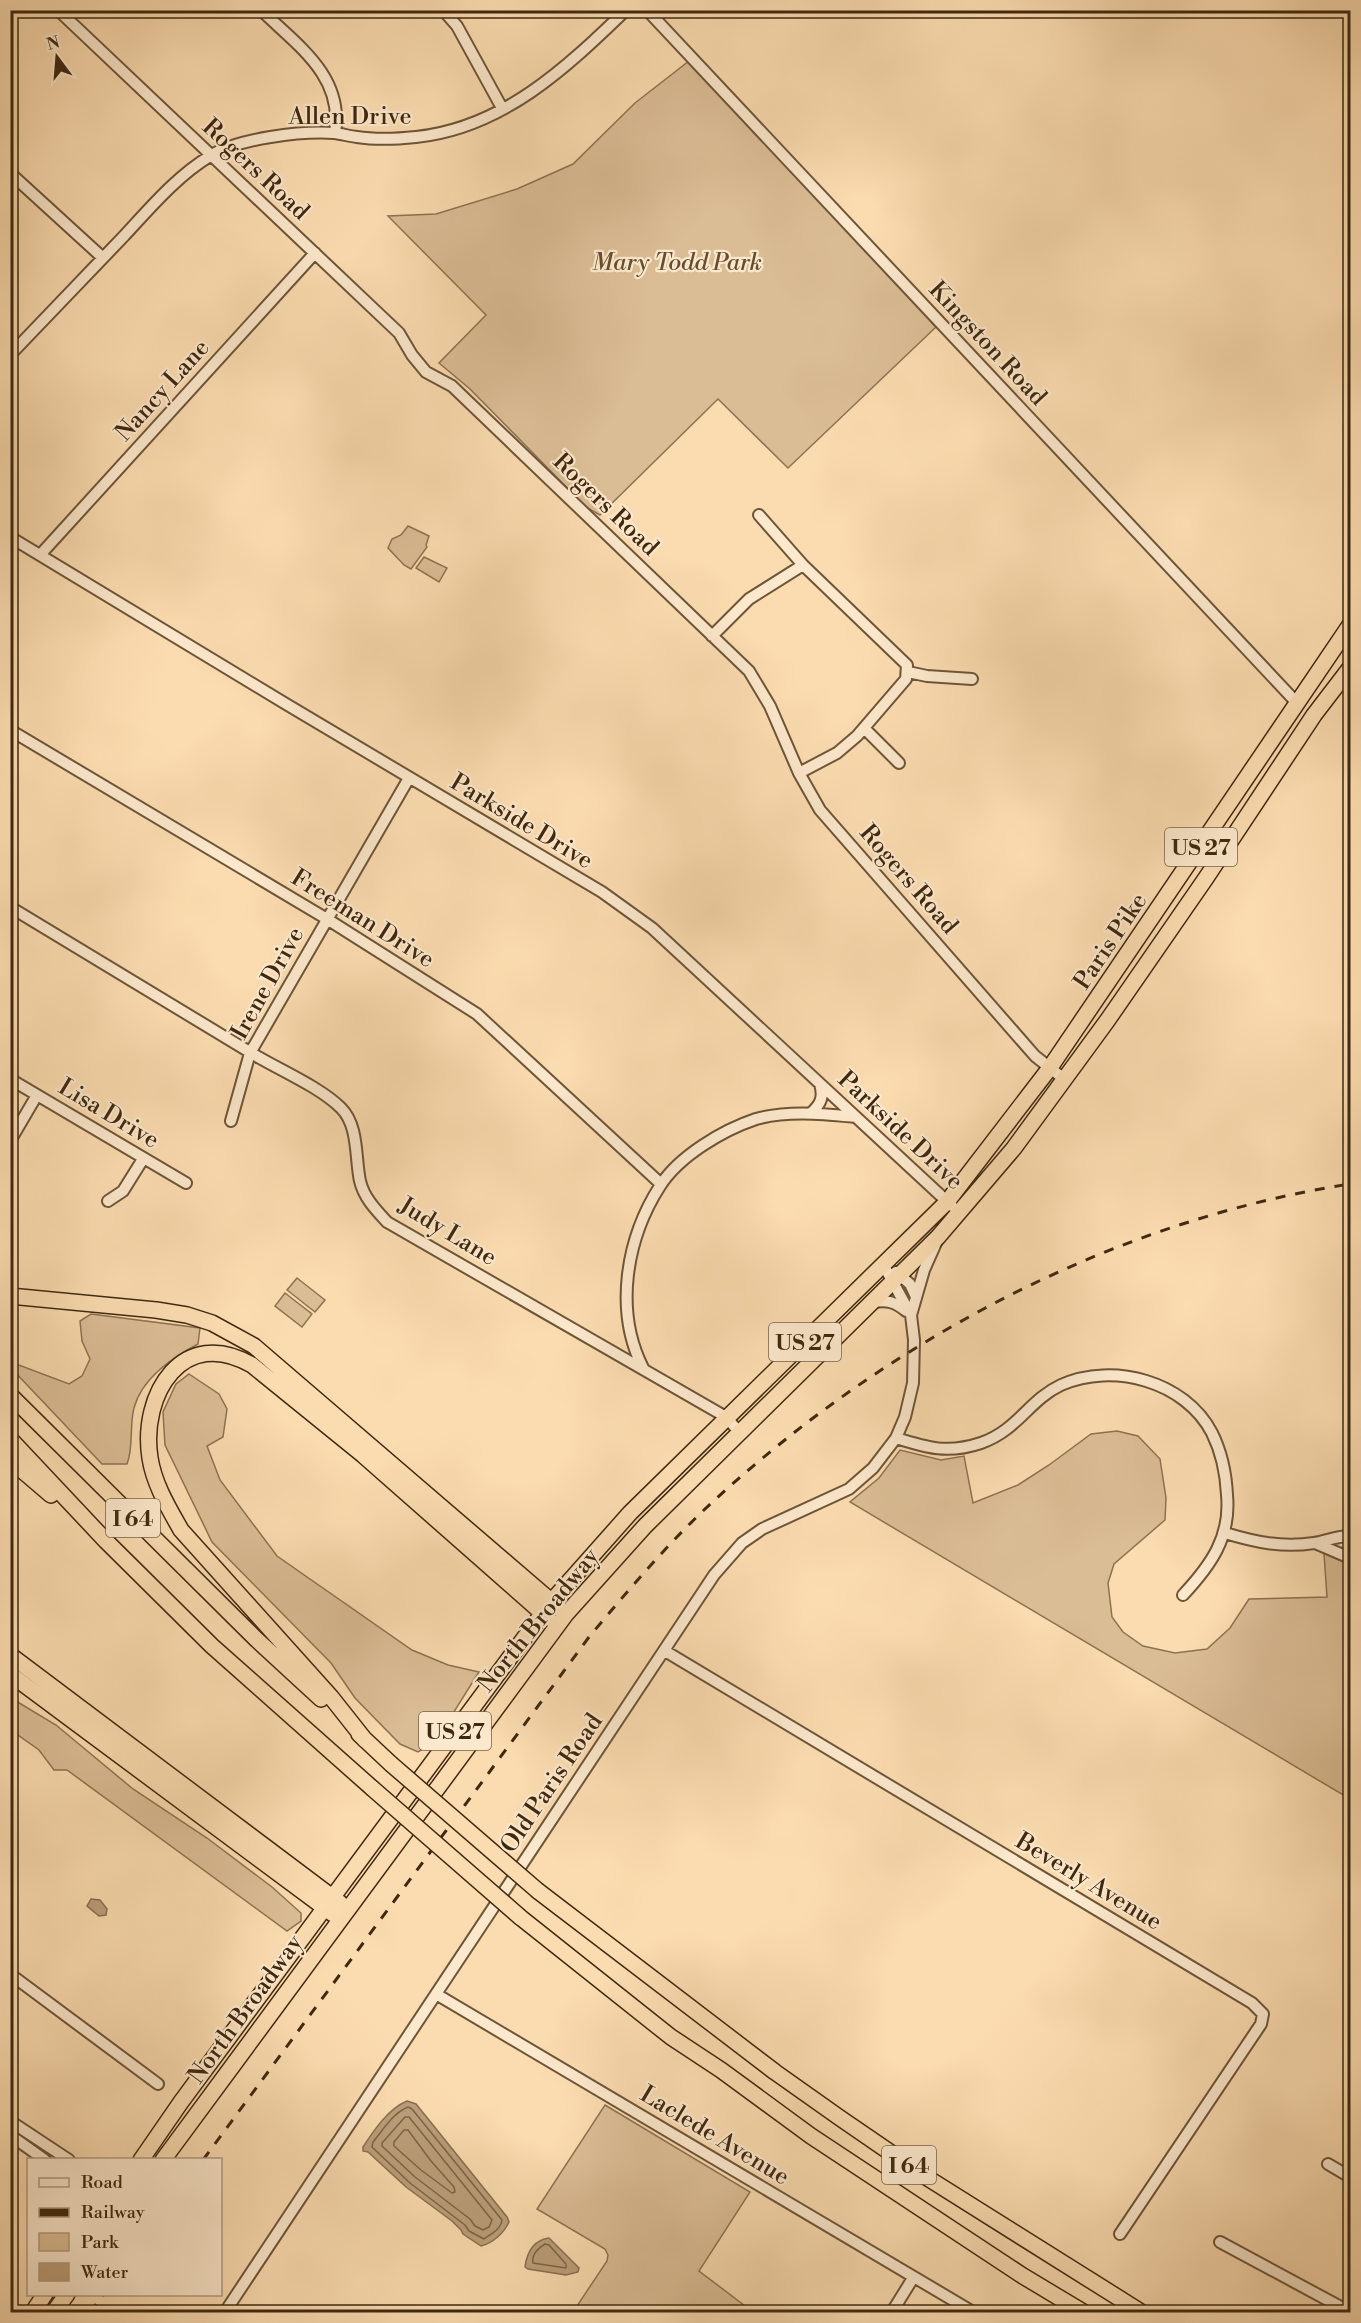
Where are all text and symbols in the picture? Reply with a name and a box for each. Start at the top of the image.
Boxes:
north arrow [27,27,87,87]
text: N [44,32,62,55]
street label: Allen Drive [287,102,412,132]
street label: Rogers Road [195,113,315,227]
park label: Mary Todd Park [592,248,762,278]
street label: Kingston Road [922,275,1053,412]
street label: Nancy Lane [109,333,216,448]
street label: Rogers Road [546,447,665,563]
street label: Parkside Drive [445,768,598,876]
street label: Rogers Road [852,819,964,941]
road number: US 27 [1165,828,1237,866]
street label: Freeman Drive [285,863,440,975]
street label: Paris Pike [1068,887,1154,996]
street label: Irene Drive [225,922,311,1045]
street label: Parkside Drive [831,1065,969,1197]
street label: Lisa Drive [53,1072,164,1156]
street label: Judy Lane [392,1190,502,1273]
road number: US 27 [769,1323,841,1361]
road number: I 64 [106,1499,160,1537]
street label: North Broadway [471,1542,606,1699]
street label: Old Paris Road [494,1708,610,1859]
road number: US 27 [419,1712,491,1750]
street label: Beverly Avenue [1009,1826,1167,1937]
street label: North Broadway [182,1929,310,2090]
street label: Laclede Avenue [634,2079,795,2192]
road number: I 64 [882,2146,936,2184]
legend [27,2158,222,2296]
text: Road [81,2171,124,2194]
text: Railway [81,2201,145,2224]
text: Park [81,2231,120,2254]
text: Water [80,2261,129,2284]

